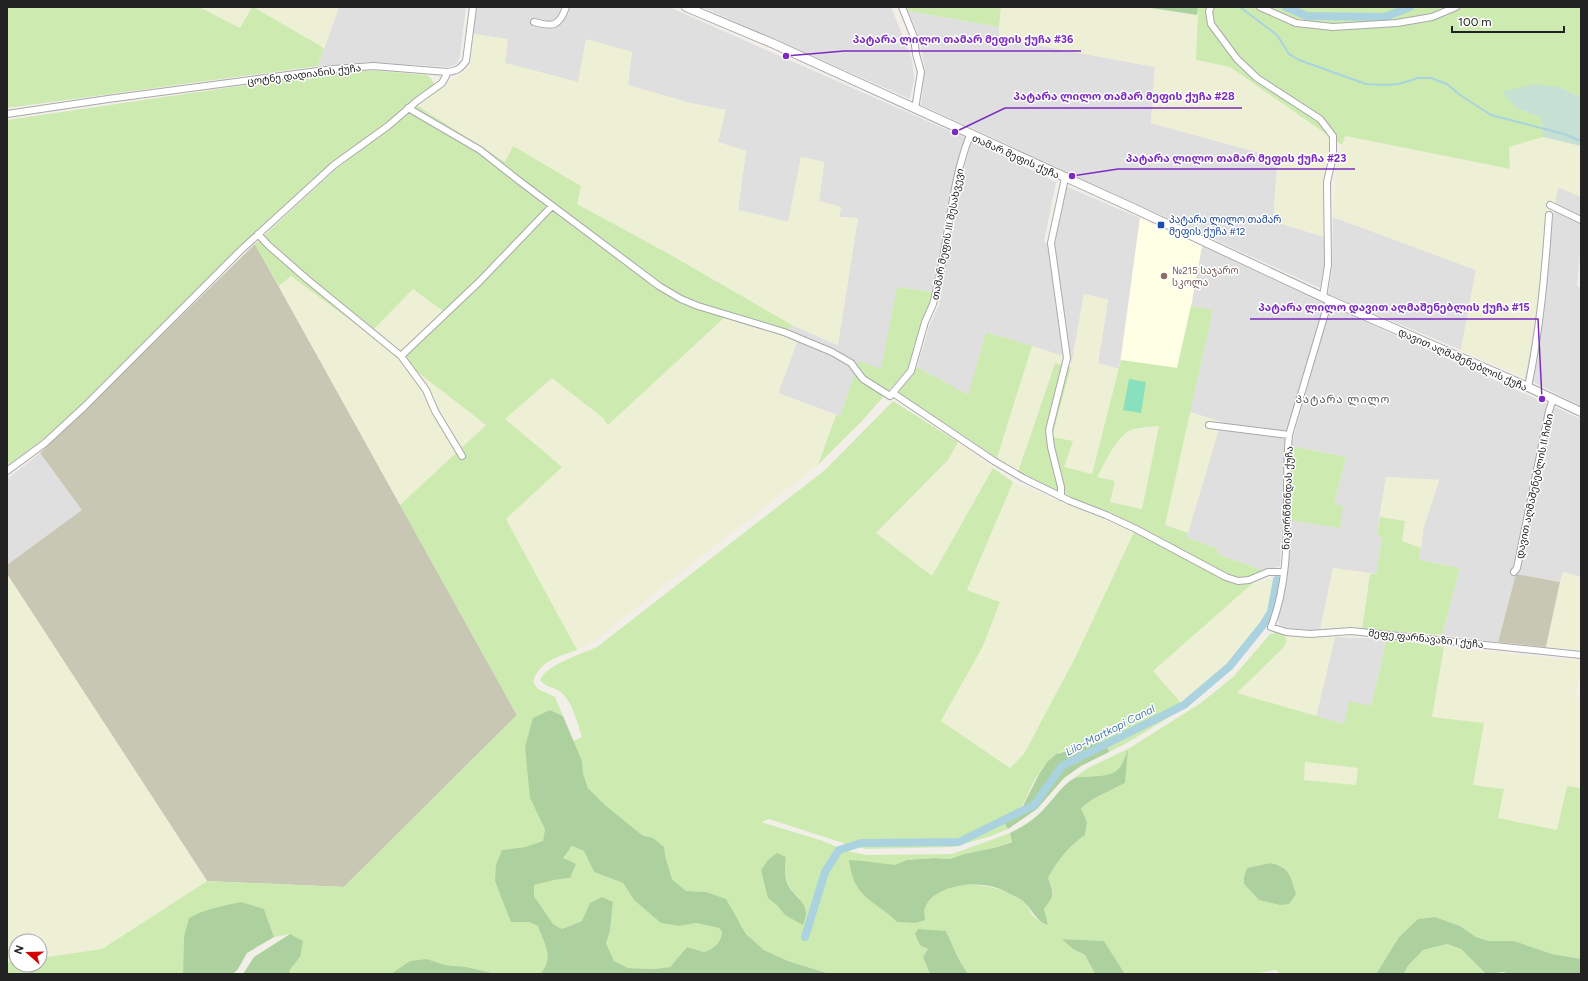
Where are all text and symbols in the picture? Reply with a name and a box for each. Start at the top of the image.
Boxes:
scale bar [1452,8,1564,34]
text: 100 m [1458,15,1492,29]
callout: პატარა ლილო თამარ მეფის ქუჩა #36 [844,28,1081,51]
text: პატარა ლილო თამარ მეფის ქუჩა #36 [853,33,1074,46]
street label: ცოტნე დადიანის ქუჩა [246,61,362,88]
callout: პატარა ლილო თამარ მეფის ქუჩა #28 [1005,85,1242,108]
text: პატარა ლილო თამარ მეფის ქუჩა #28 [1013,90,1235,103]
street label: თამარ მეფის ქუჩა [970,131,1062,182]
callout: პატარა ლილო თამარ მეფის ქუჩა #23 [1118,146,1355,169]
text: პატარა ლილო თამარ მეფის ქუჩა #23 [1126,152,1346,165]
street label: თამარ მეფის III შესახვევი [928,167,967,301]
place label: პატარა ლილო თამარ მეფის ქუჩა #12 [1169,213,1281,238]
marker: პატარა ლილო თამარ მეფის ქუჩა #12 [1156,220,1166,230]
place label: №215 საჯარო სკოლა [1172,264,1239,289]
marker: №215 საჯარო სკოლა [1159,271,1169,281]
callout: პატარა ლილო დავით აღმაშენებლის ქუჩა #15 [1250,296,1538,319]
text: პატარა ლილო დავით აღმაშენებლის ქუჩა #15 [1258,301,1530,314]
street label: დავით აღმაშენებლის ქუჩა [1396,325,1529,394]
district label: პატარა ლილო [1296,393,1390,406]
street label: დავით აღმაშენებლის II ჩიხი [1513,412,1556,560]
street label: ნიკორწმინდას ქუჩა [1279,446,1296,550]
street label: მეფე ფარნავაზი I ქუჩა [1368,626,1484,651]
water label: Lilo-Martkopi Canal [1063,702,1157,759]
north arrow [8,933,48,973]
text: N [12,944,27,956]

